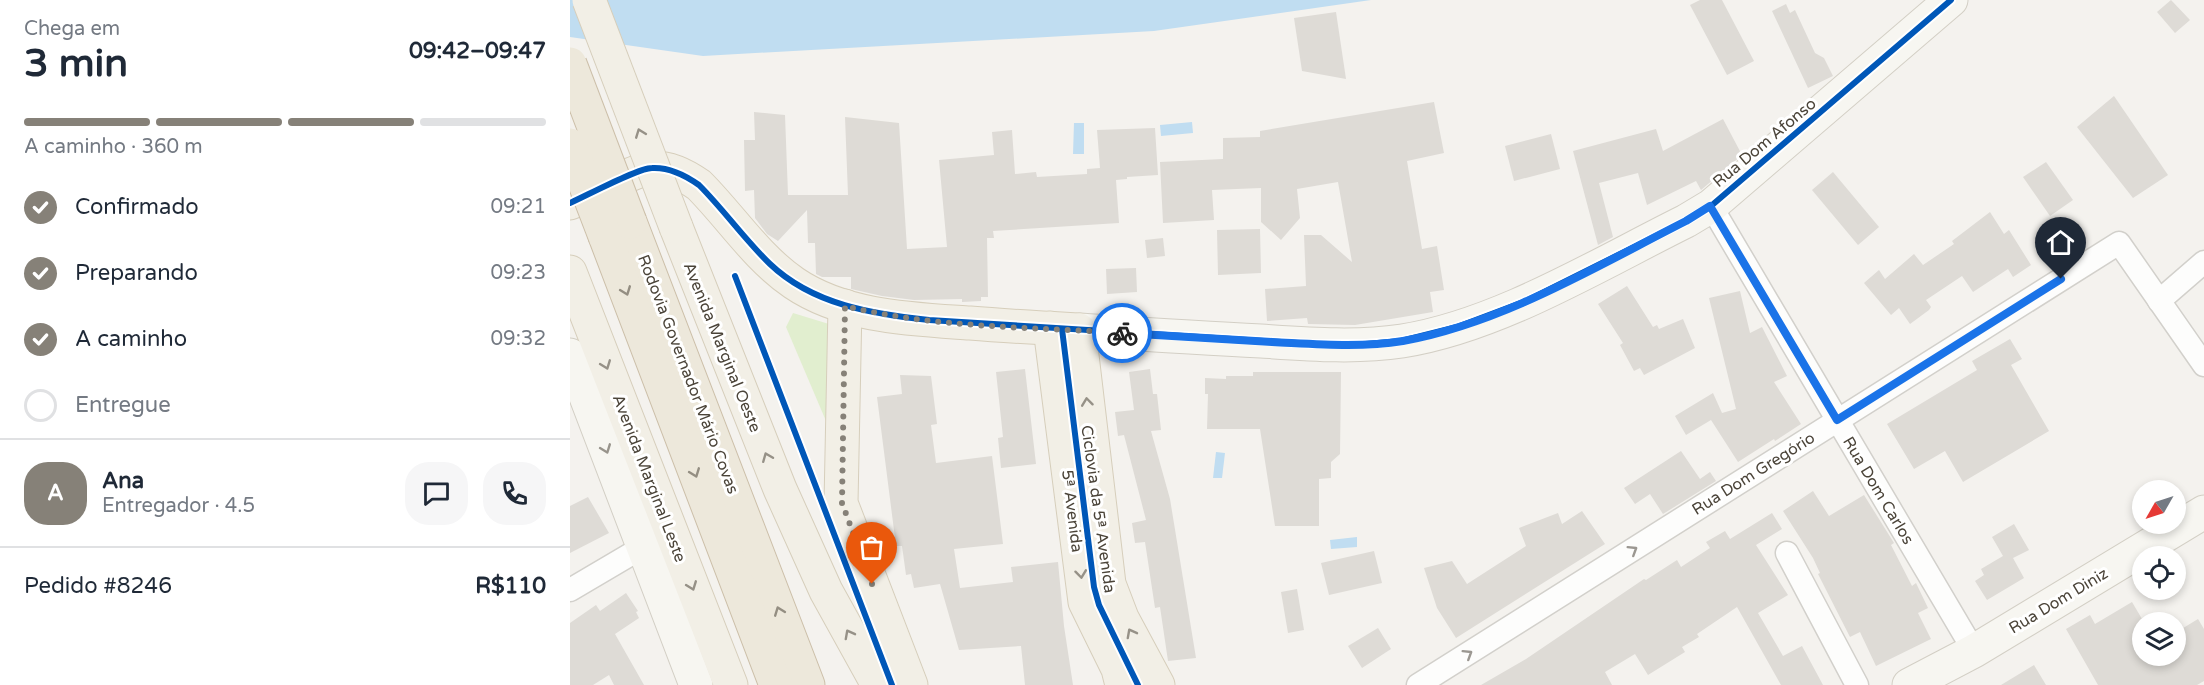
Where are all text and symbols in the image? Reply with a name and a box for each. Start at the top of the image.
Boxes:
text: Chega em [24,17,120,41]
text: 09:42–09:47 [409,38,546,64]
text: 3 min [24,40,128,87]
street label: Rua Dom Afonso [1709,94,1820,192]
one-way arrow [635,129,647,140]
text: A caminho · 360 m [24,135,203,159]
icon: check [24,191,57,224]
text: Confirmado [75,194,199,220]
text: 09:21 [491,195,546,219]
pin [2035,217,2086,279]
icon: home [2044,226,2077,259]
street label: Rodovia Governador Mário Covas [633,252,743,497]
icon: check [24,257,57,290]
street label: Avenida Marginal Oeste [679,259,765,435]
text: Preparando [75,260,198,286]
text: 09:23 [491,261,546,285]
one-way arrow [618,285,631,295]
courier [1092,303,1152,363]
icon: bike [1106,317,1139,350]
icon: check [24,323,57,356]
text: A caminho [75,326,187,352]
text: 09:32 [491,327,546,351]
one-way arrow [599,360,612,370]
text: Entregue [75,392,171,418]
street label: Avenida Marginal Leste [608,392,690,565]
one-way arrow [1082,398,1094,407]
street label: Ciclovia da 5ª Avenida [1076,424,1120,594]
street label: Rua Dom Gregório [1688,428,1819,520]
street label: Rua Dom Carlos [1838,433,1918,548]
one-way arrow [599,443,611,454]
one-way arrow [762,452,774,463]
button: chat [405,462,468,525]
button: phone [483,462,546,525]
one-way arrow [688,466,700,477]
text: Ana [102,468,144,494]
street label: 5ª Avenida [1057,469,1087,554]
text: A [47,480,64,506]
north arrow [2132,480,2186,534]
map controls [2132,480,2186,666]
text: Entregador · 4.5 [102,494,255,518]
pin [846,522,897,584]
icon: bag [855,531,888,564]
one-way arrow [1626,546,1637,557]
button: locate [2132,546,2186,600]
street label: Rua Dom Diniz [2005,563,2112,638]
one-way arrow [1074,569,1086,579]
text: Pedido #8246 [24,573,172,599]
text: R$110 [475,573,546,599]
one-way arrow [685,580,698,591]
one-way arrow [774,606,787,617]
button: layers [2132,612,2186,666]
one-way arrow [845,629,856,640]
one-way arrow [1126,629,1138,640]
one-way arrow [1462,649,1472,661]

